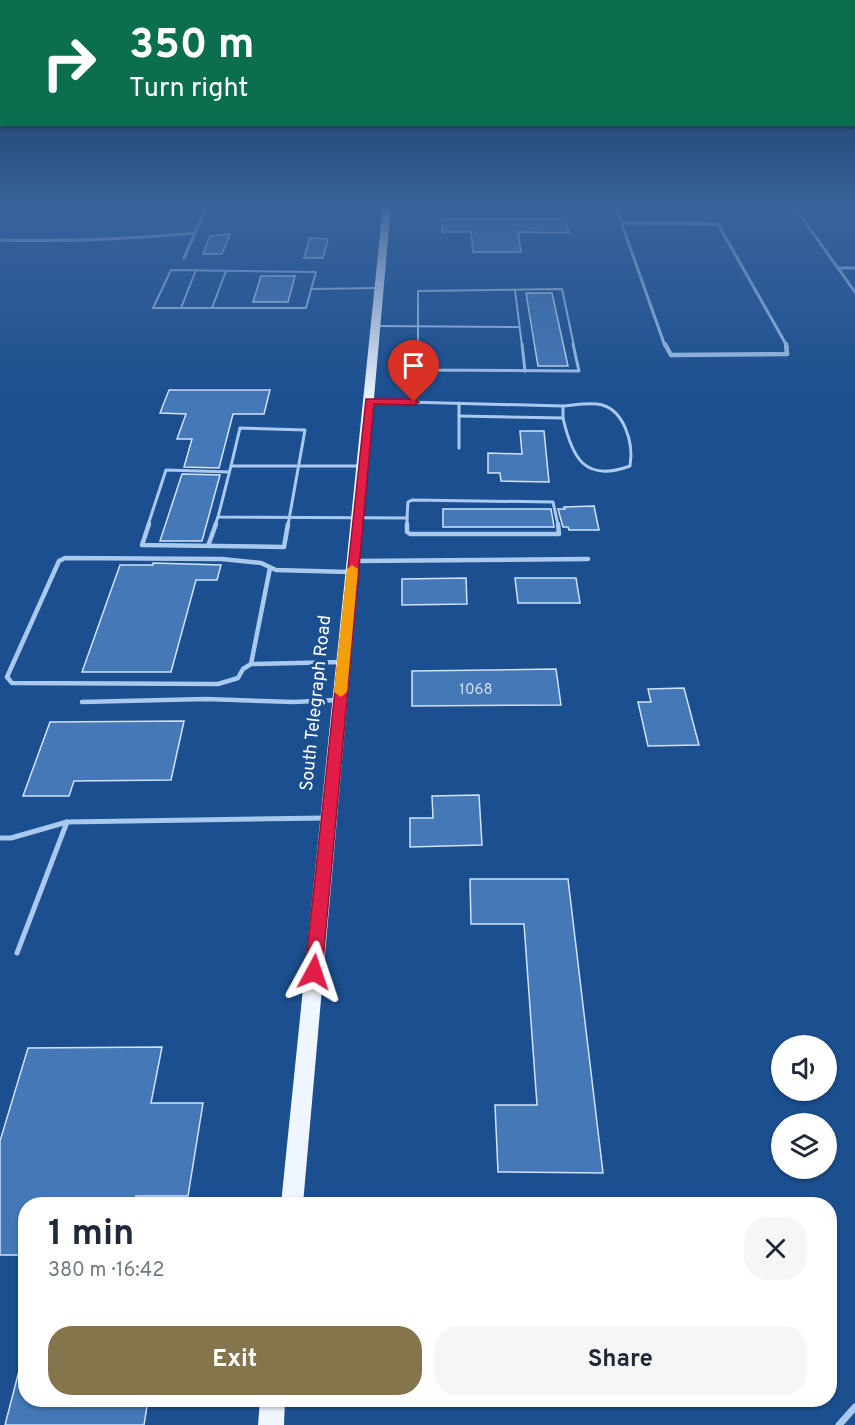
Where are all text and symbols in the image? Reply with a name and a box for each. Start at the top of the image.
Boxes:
text: 350 m [129,20,255,73]
icon: right [30,24,108,102]
text: Turn right [129,72,248,106]
pin [388,340,439,402]
icon: arrive [397,349,430,382]
street label: South Telegraph Road [296,614,337,792]
house number: 1068 [459,681,493,700]
position arrow [282,940,346,1004]
map controls [771,1035,837,1179]
button: sound [771,1035,837,1101]
button: layers [771,1113,837,1179]
text: 1 min [48,1212,134,1258]
button: close [744,1217,807,1280]
text: 380 m · 16:42 [48,1258,165,1284]
button: Exit [48,1326,422,1395]
button: Share [434,1326,807,1395]

